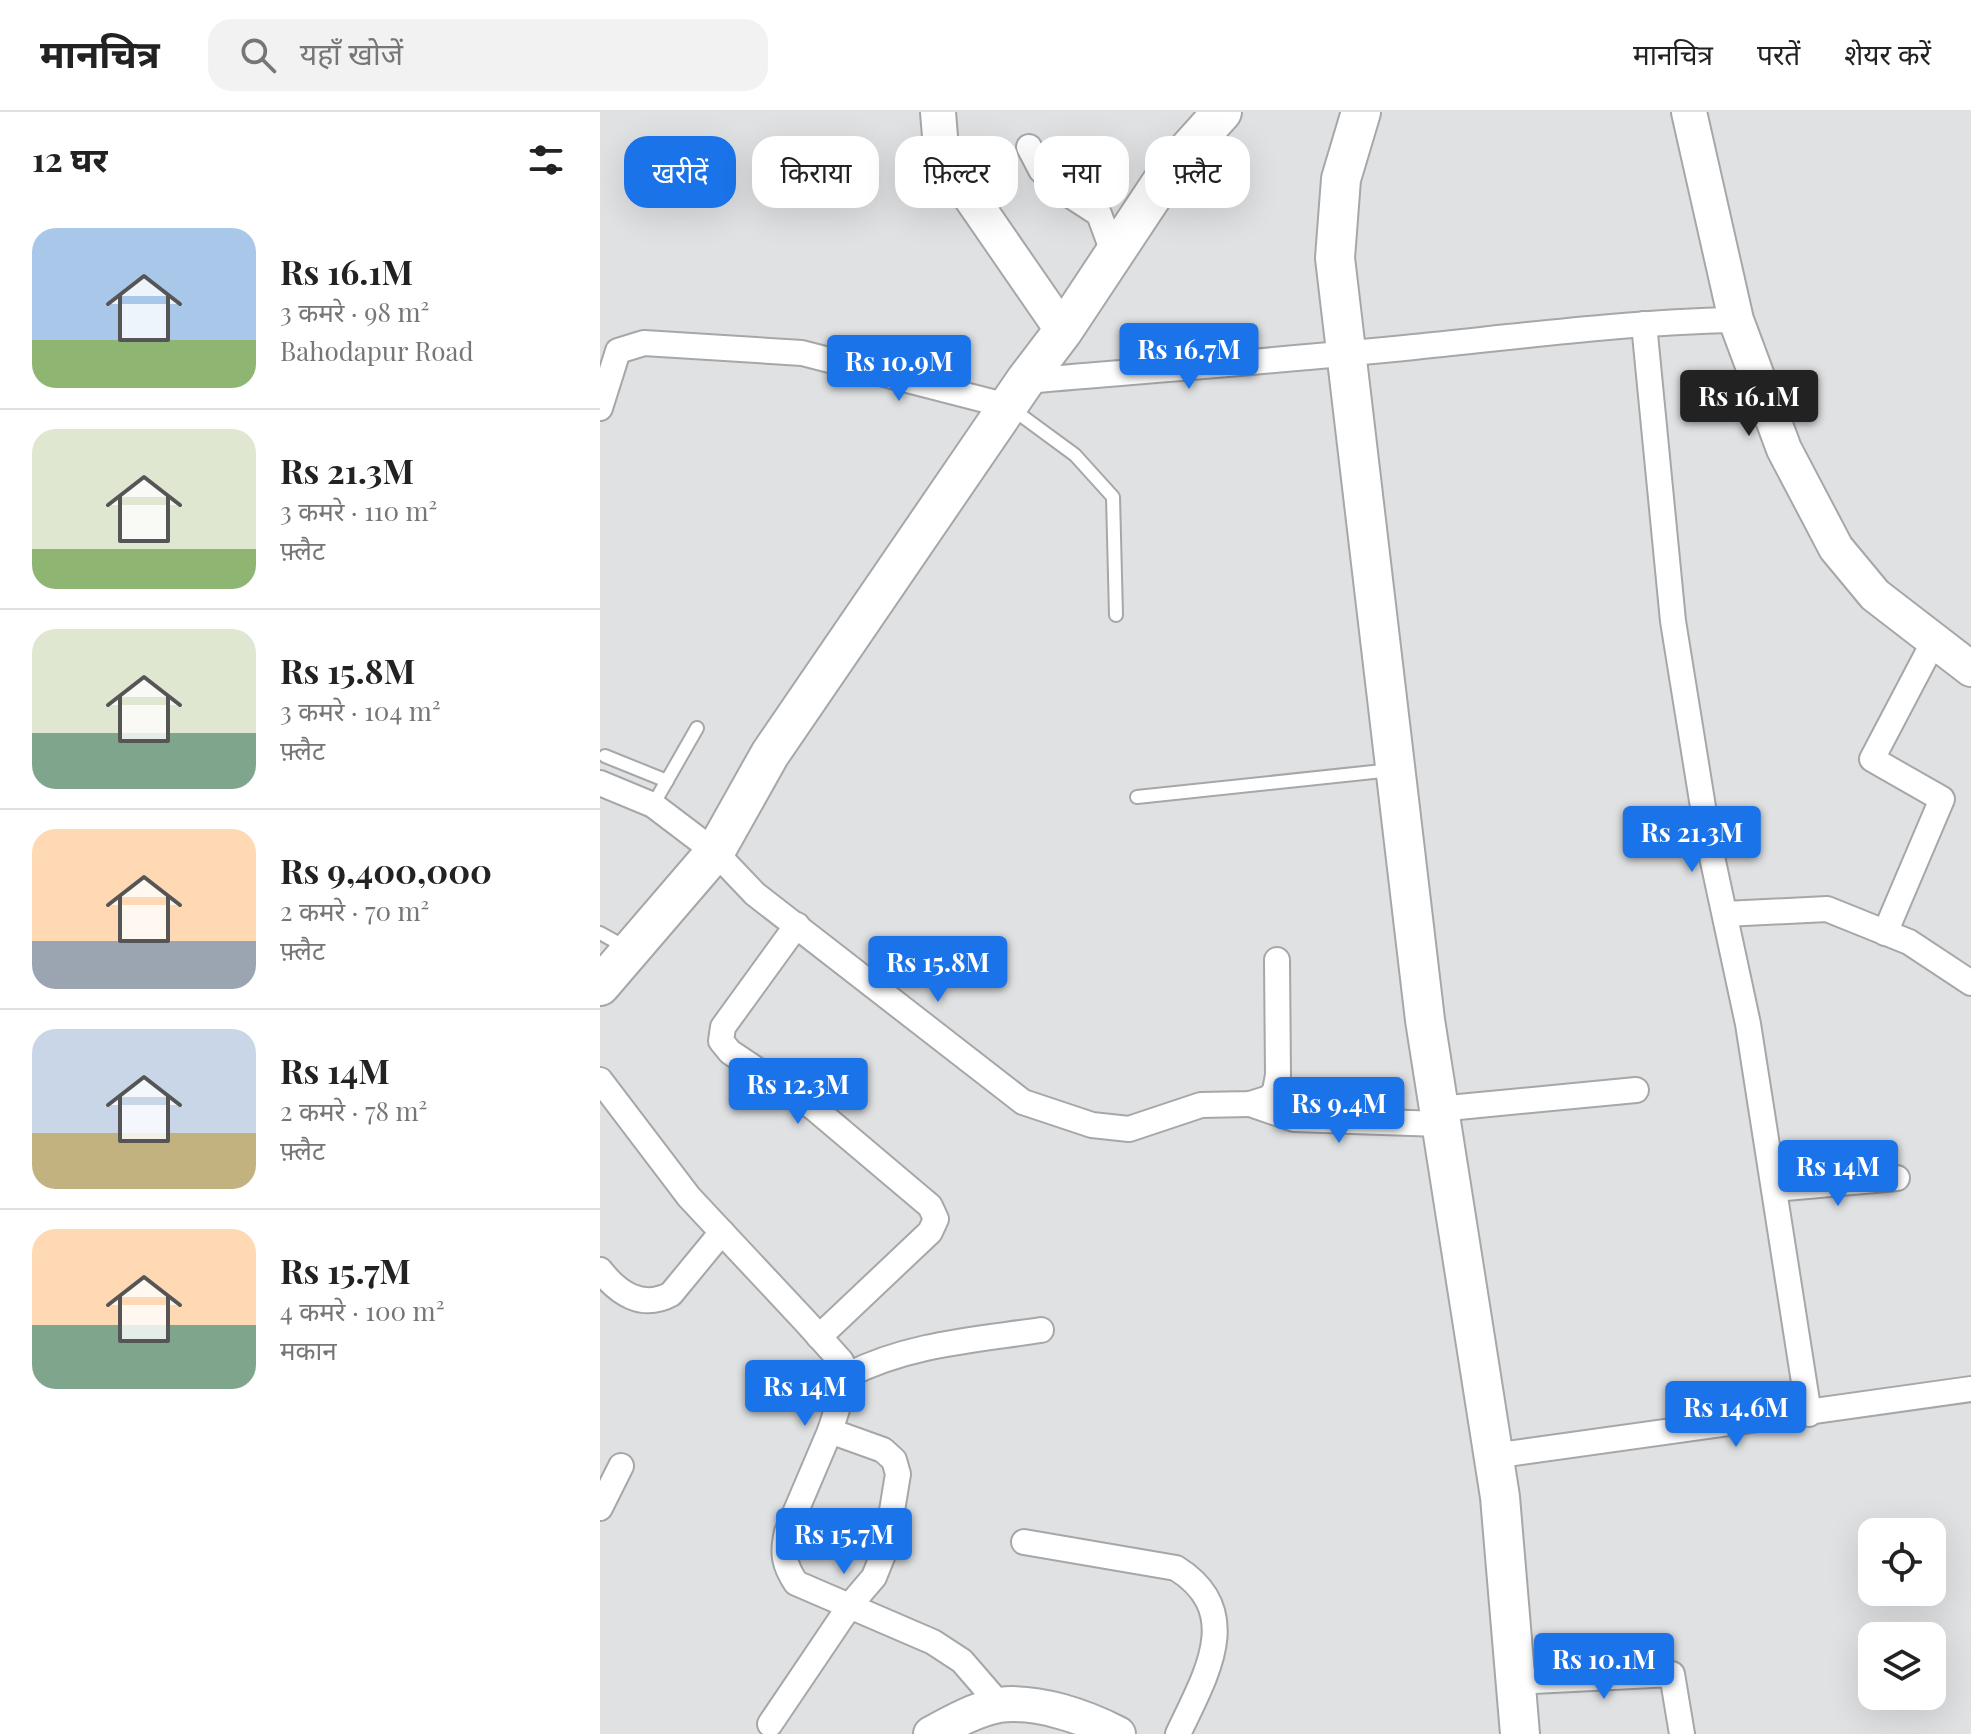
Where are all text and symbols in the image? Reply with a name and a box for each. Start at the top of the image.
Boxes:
search box [208,19,768,91]
text: मानचित्र [40,27,160,78]
icon: search [236,33,280,77]
text: यहाँ खोजें [300,33,403,73]
text: मानचित्र [1633,35,1713,72]
text: परतें [1757,35,1800,72]
text: शेयर करें [1844,35,1931,72]
text: 12 घर [32,135,107,181]
chip: खरीदें [624,136,736,208]
chip: किराया [752,136,879,208]
chip: फ़िल्टर [895,136,1018,208]
chip: नया [1034,136,1129,208]
chip: फ़्लैट [1145,136,1250,208]
icon: filters [524,138,568,182]
text: Rs 16.1M [280,248,413,294]
icon: home [96,260,192,356]
text: 3 कमरे · 98 m² [280,294,429,329]
pin: Rs 16.7M [1106,323,1272,391]
text: Rs 16.7M [1137,331,1241,366]
text: Bahodapur Road [280,333,474,368]
pin: Rs 10.9M [816,335,982,403]
text: Rs 10.9M [845,343,953,378]
pin: Rs 16.1M [1666,370,1832,438]
text: Rs 16.1M [1698,378,1800,413]
text: Rs 21.3M [280,447,414,493]
icon: home [96,461,192,557]
text: 3 कमरे · 110 m² [280,493,437,528]
text: फ़्लैट [280,532,325,567]
text: Rs 15.8M [280,647,415,693]
icon: home [96,661,192,757]
text: 3 कमरे · 104 m² [280,693,441,728]
text: फ़्लैट [280,732,325,767]
pin: Rs 21.3M [1609,806,1775,874]
text: Rs 21.3M [1641,814,1743,849]
text: Rs 9,400,000 [280,847,492,893]
icon: home [96,861,192,957]
text: 2 कमरे · 70 m² [280,893,429,928]
text: फ़्लैट [280,932,325,967]
pin: Rs 15.8M [855,936,1021,1004]
text: Rs 15.8M [886,944,990,979]
text: Rs 14M [280,1047,390,1093]
pin: Rs 12.3M [715,1058,881,1126]
icon: home [96,1061,192,1157]
text: Rs 12.3M [747,1066,849,1101]
pin: Rs 9.4M [1265,1077,1413,1145]
text: Rs 9.4M [1291,1085,1387,1120]
text: 2 कमरे · 78 m² [280,1093,427,1128]
text: फ़्लैट [280,1132,325,1167]
pin: Rs 14M [1773,1140,1903,1208]
text: Rs 14M [1796,1148,1880,1183]
text: Rs 15.7M [280,1247,411,1293]
icon: home [96,1261,192,1357]
text: 4 कमरे · 100 m² [280,1293,444,1328]
text: मकान [280,1332,337,1367]
pin: Rs 14M [740,1360,870,1428]
text: Rs 14M [763,1368,847,1403]
pin: Rs 14.6M [1653,1381,1819,1449]
text: Rs 14.6M [1683,1389,1789,1424]
pin: Rs 15.7M [761,1508,927,1576]
text: Rs 15.7M [794,1516,894,1551]
map controls [1858,1518,1946,1710]
button: locate [1858,1518,1946,1606]
button: layers [1858,1622,1946,1710]
pin: Rs 10.1M [1521,1633,1687,1701]
text: Rs 10.1M [1552,1641,1656,1676]

